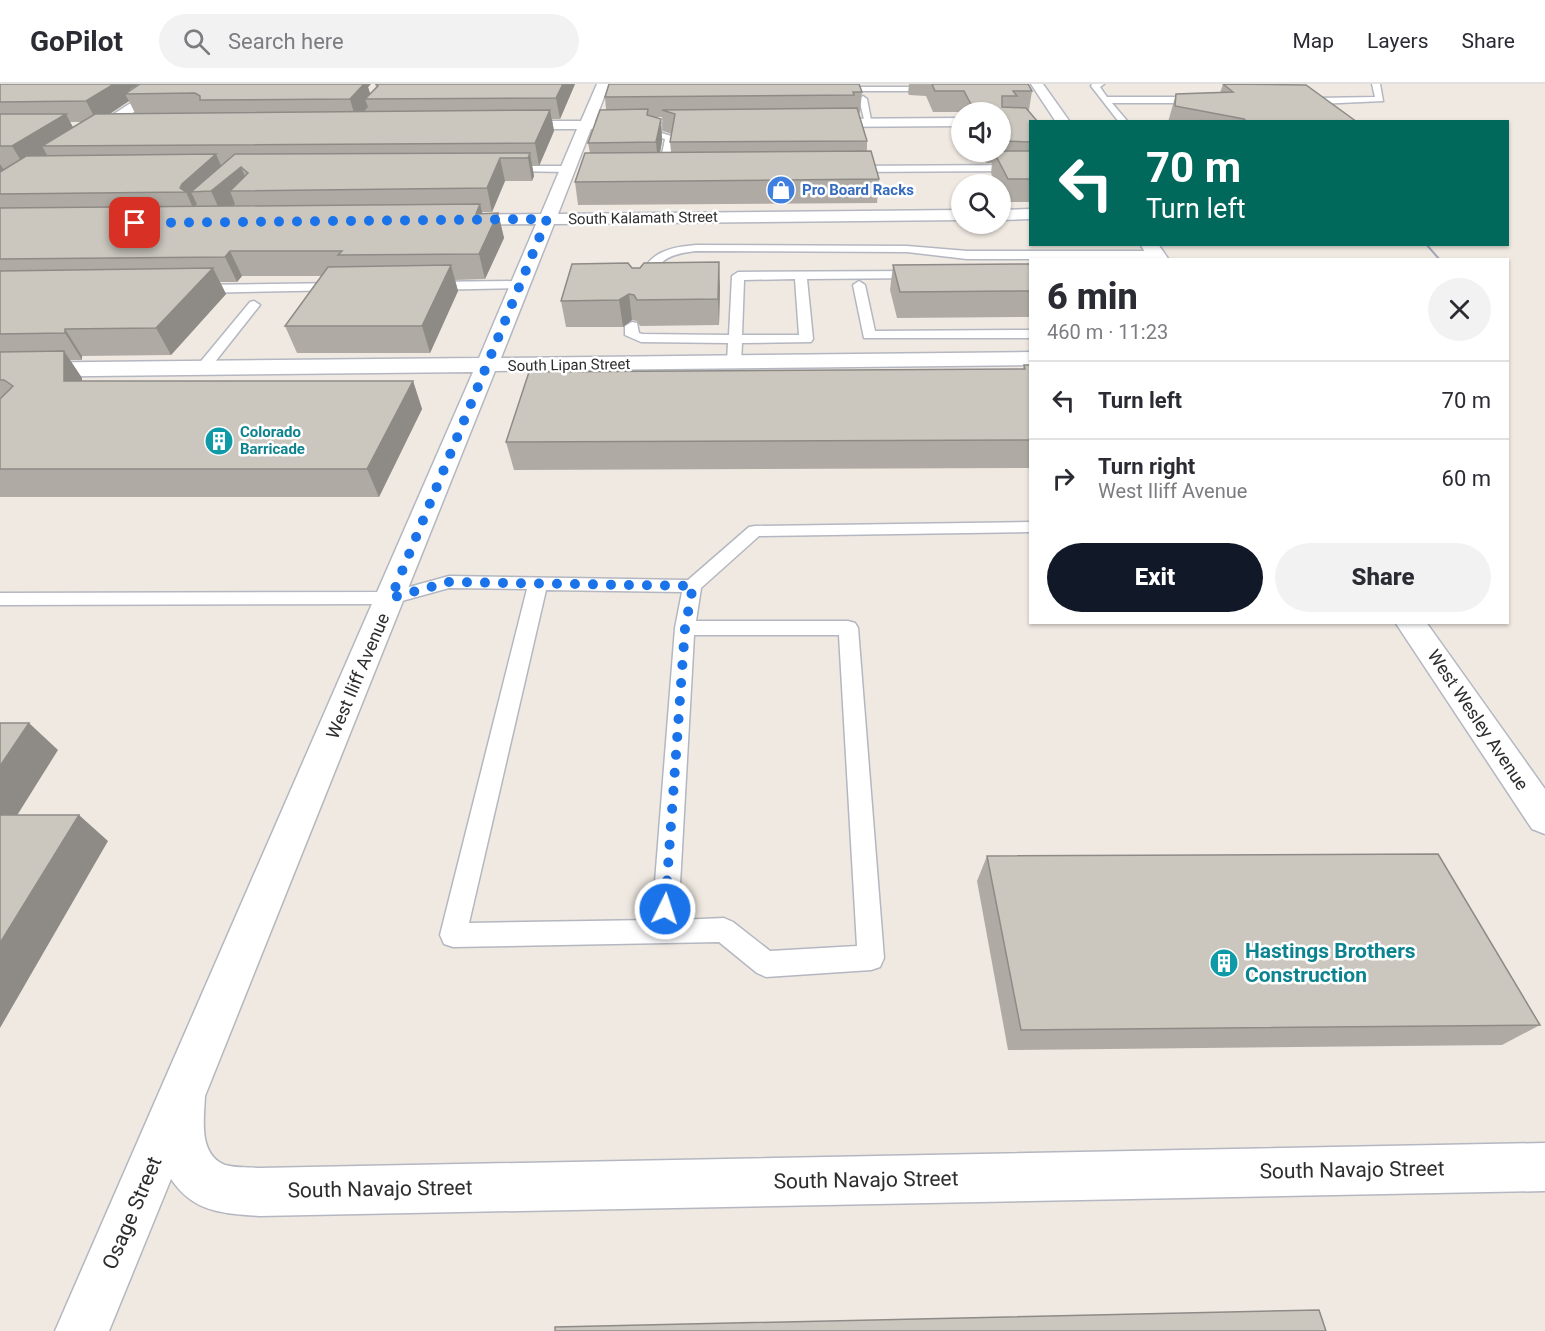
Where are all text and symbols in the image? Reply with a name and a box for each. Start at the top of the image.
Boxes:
search box [159,14,579,68]
text: GoPilot [30,25,123,58]
icon: search [180,25,213,58]
text: Search here [228,29,344,54]
text: Map [1292,29,1334,53]
text: Layers [1367,29,1428,53]
text: Share [1461,29,1515,53]
map controls [951,102,1011,234]
button: sound [951,102,1011,162]
text: 70 m [1146,143,1241,192]
icon: left [1047,144,1125,222]
shop icon: Pro Board Racks [765,174,797,206]
button: search [951,174,1011,234]
place label: Pro Board Racks [802,181,914,199]
text: Turn left [1146,193,1246,225]
pin [109,197,160,248]
icon: arrive [118,206,151,239]
street label: South Kalamath Street [568,208,718,228]
text: 6 min [1047,276,1138,318]
button: close [1428,278,1491,341]
text: 460 m · 11:23 [1047,320,1168,344]
street label: South Lipan Street [508,355,630,375]
icon: left [1047,384,1080,417]
text: Turn left [1098,388,1182,413]
text: 70 m [1442,388,1491,413]
place label: Colorado Barricade [240,423,305,458]
building icon: Colorado Barricade [203,425,235,457]
text: Turn right [1098,454,1195,479]
icon: right [1047,462,1080,495]
text: 60 m [1442,466,1491,491]
text: West Iliff Avenue [1098,479,1247,503]
button: Exit [1047,543,1263,612]
button: Share [1275,543,1491,612]
street label: West Iliff Avenue [322,610,393,742]
street label: West Wesley Avenue [1424,645,1533,794]
position arrow [633,877,697,941]
place label: Hastings Brothers Construction [1245,939,1416,987]
building icon: Hastings Brothers Construction [1208,947,1240,979]
street label: Osage Street [97,1153,167,1273]
street label: South Navajo Street [1259,1156,1445,1184]
street label: South Navajo Street [773,1166,959,1194]
street label: South Navajo Street [287,1175,473,1203]

